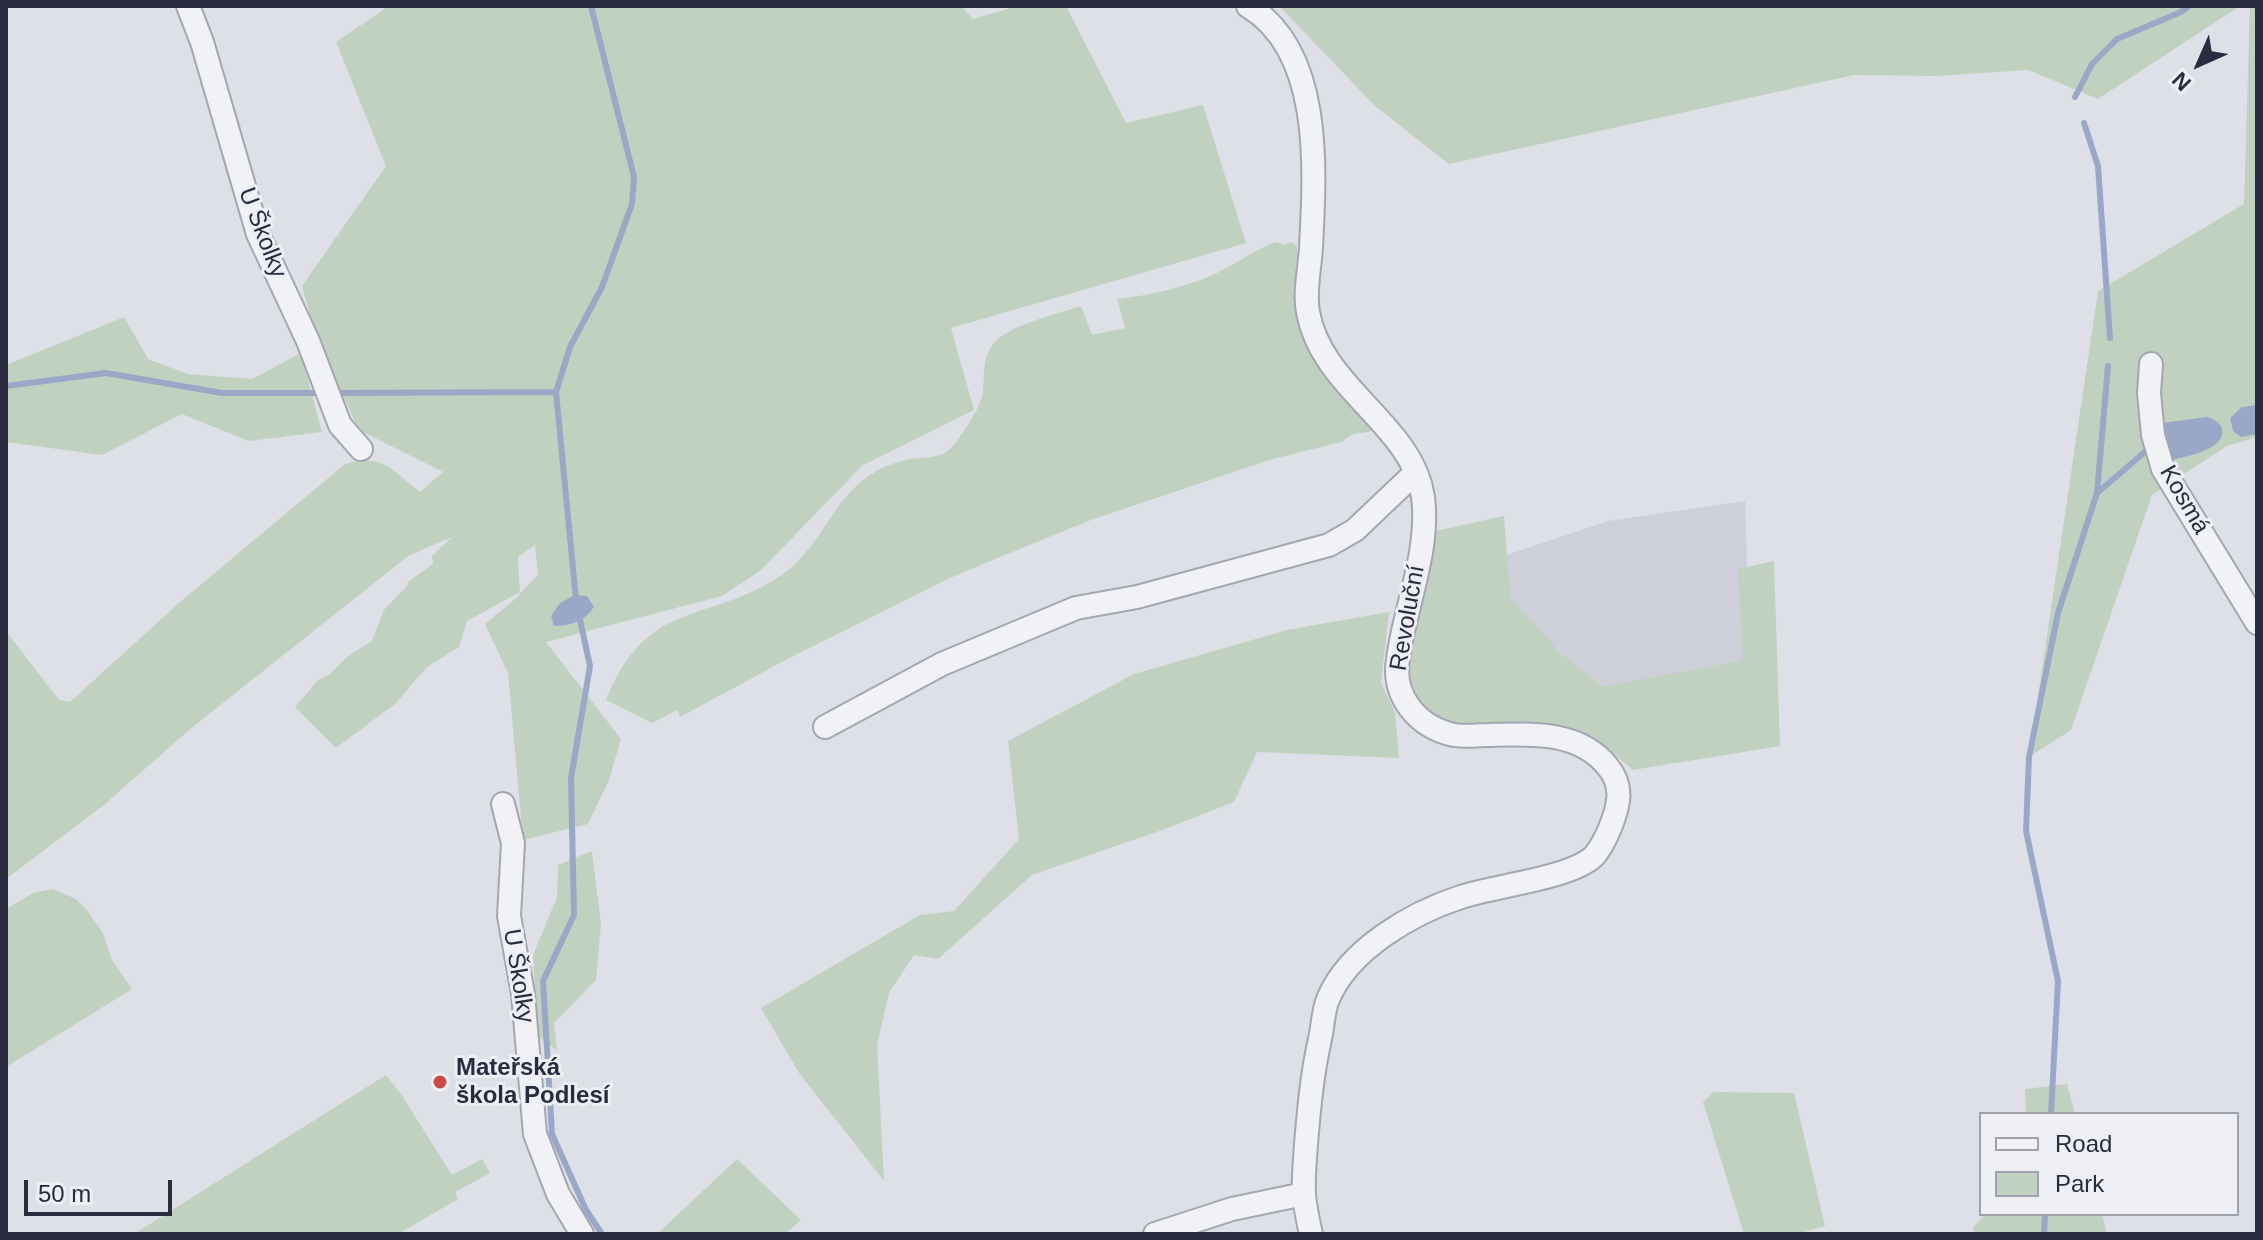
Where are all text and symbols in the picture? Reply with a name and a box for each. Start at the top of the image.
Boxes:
north arrow [2159,24,2239,104]
text: N [2167,67,2196,96]
street label: U Školky [232,184,292,282]
street label: Kosmá [2153,460,2215,540]
street label: Revoluční [1385,563,1431,673]
street label: U Školky [496,927,540,1025]
place label: Mateřská škola Podlesí [456,1054,609,1110]
marker: Mateřská škola Podlesí [431,1073,449,1091]
legend [1979,1112,2239,1216]
text: Road [2055,1130,2112,1157]
scale bar [28,1164,176,1214]
text: Park [2055,1170,2104,1197]
text: 50 m [38,1180,91,1207]

